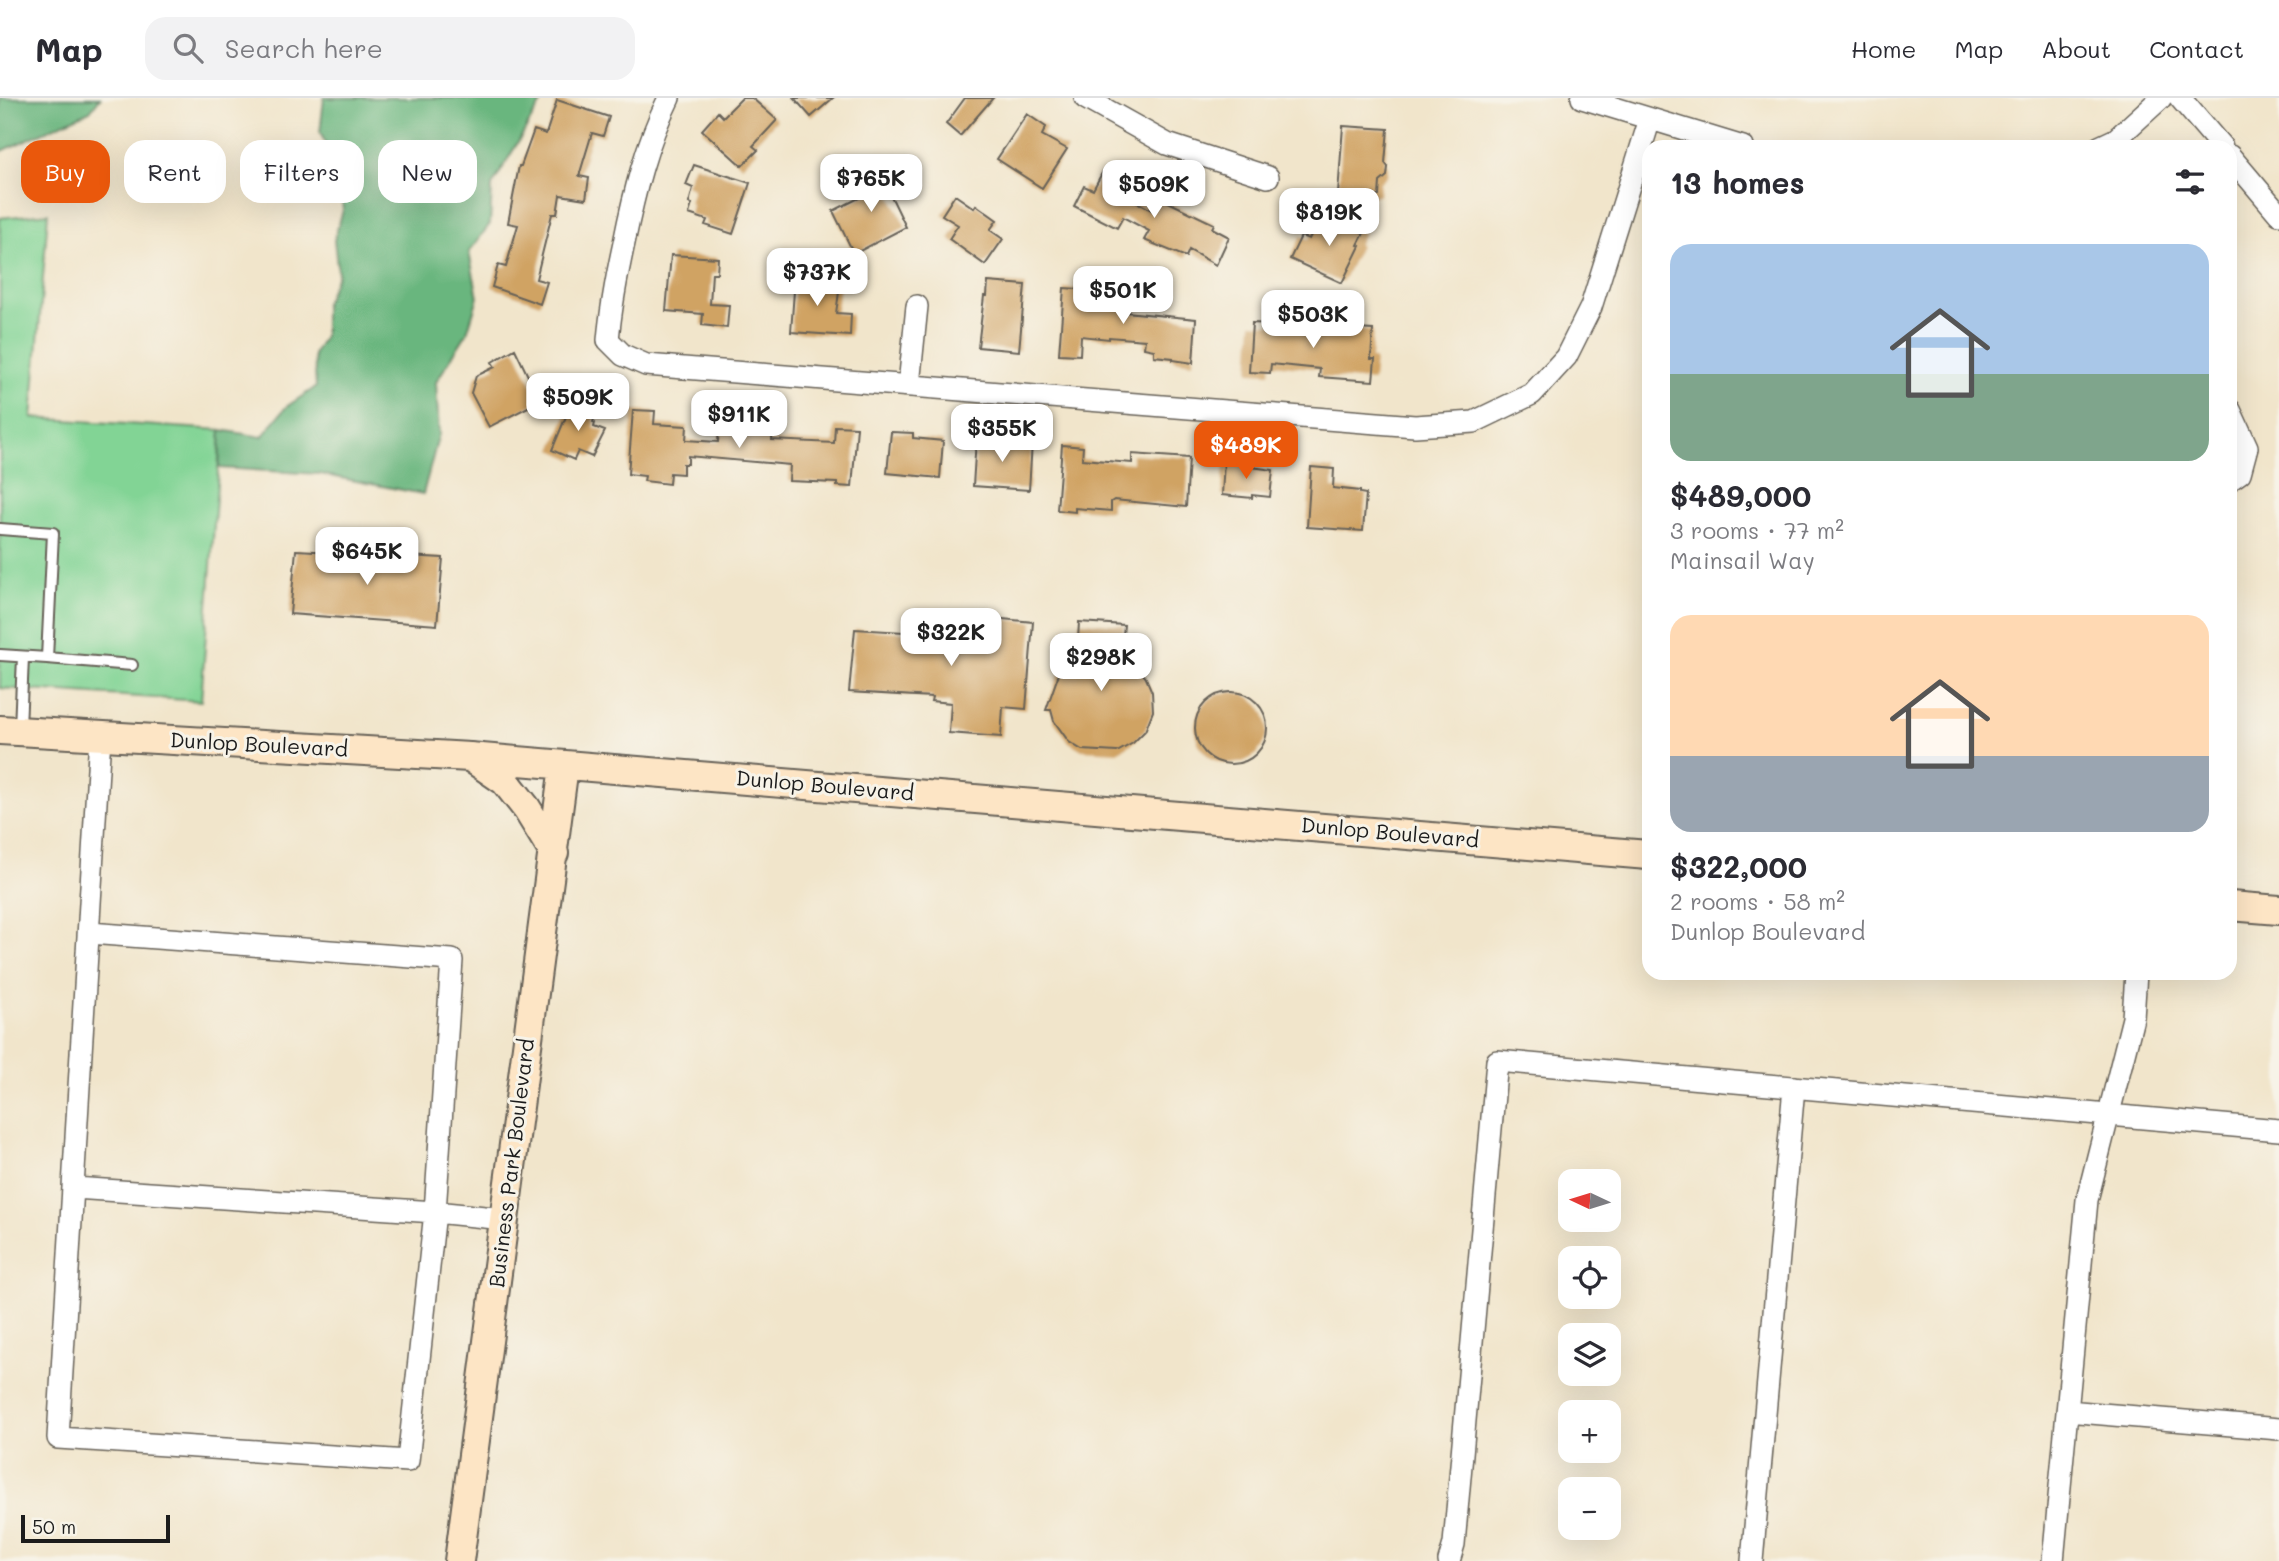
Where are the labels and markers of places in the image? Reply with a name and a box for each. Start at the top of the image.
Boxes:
pin: $765K [822,155,920,214]
pin: $509K [1105,160,1203,220]
pin: $819K [1280,188,1378,248]
pin: $737K [768,248,866,308]
pin: $501K [1074,266,1172,326]
pin: $503K [1264,290,1362,350]
pin: $509K [529,374,627,433]
pin: $911K [690,390,788,450]
pin: $355K [953,404,1051,464]
pin: $489K [1197,422,1295,481]
pin: $645K [318,528,416,587]
pin: $322K [902,608,1000,668]
pin: $298K [1052,634,1150,693]

